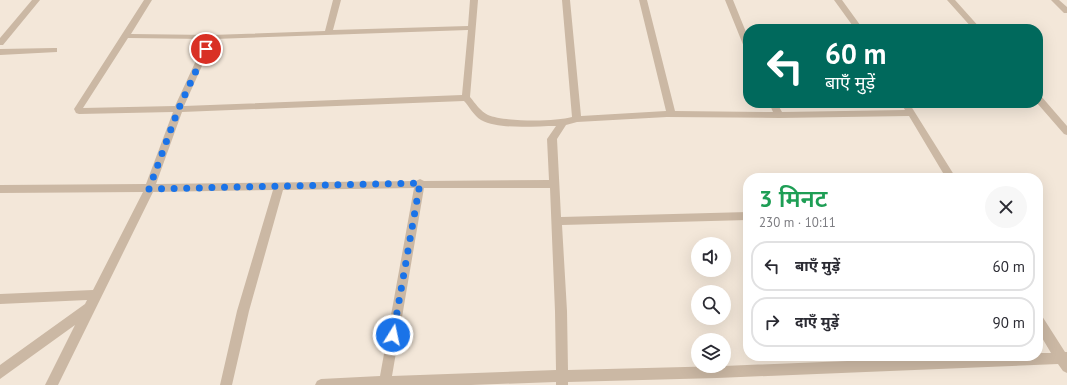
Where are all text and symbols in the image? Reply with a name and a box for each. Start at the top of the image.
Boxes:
pin [189,32,223,66]
text: 60 m [825,35,886,72]
icon: arrive [195,38,217,60]
icon: left [759,40,811,92]
text: बाएँ मुड़ें [825,71,875,94]
text: 3 मिनट [759,183,827,214]
button: close [985,186,1027,228]
text: 230 m · 10:11 [759,214,836,231]
map controls [691,237,731,373]
button: sound [691,237,731,277]
icon: left [761,255,783,277]
text: बाएँ मुड़ें [795,256,840,275]
text: 60 m [992,257,1025,276]
button: search [691,285,731,325]
icon: right [761,311,783,333]
text: दाएँ मुड़ें [795,312,839,331]
text: 90 m [992,313,1025,332]
position arrow [372,314,414,356]
button: layers [691,333,731,373]

